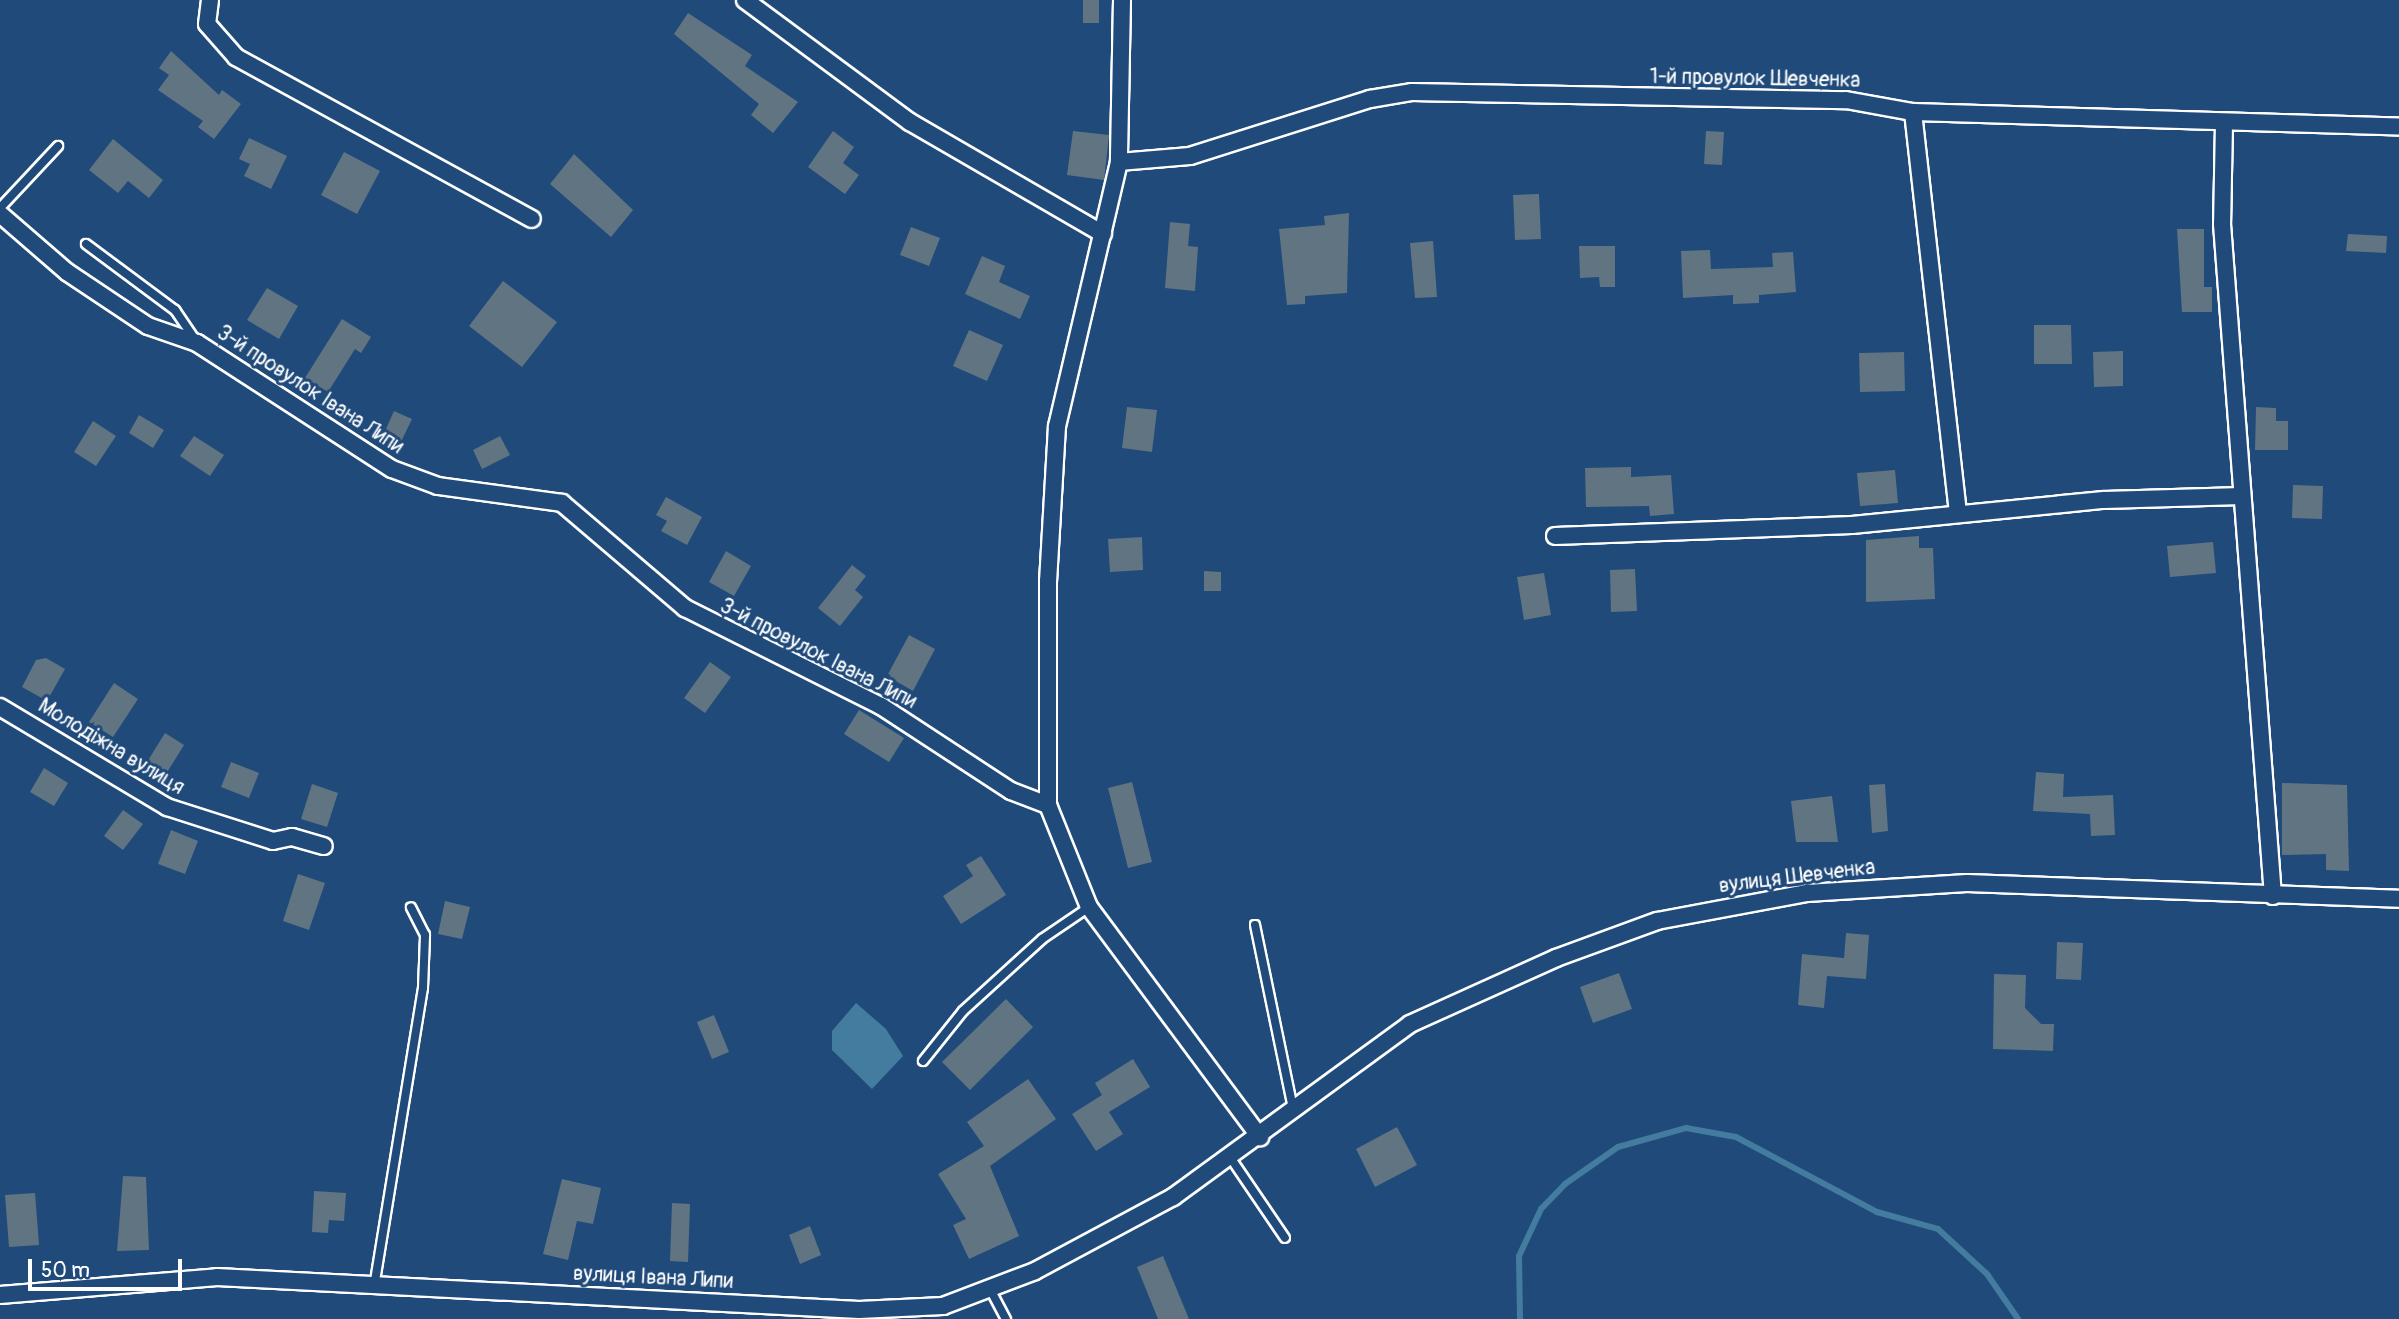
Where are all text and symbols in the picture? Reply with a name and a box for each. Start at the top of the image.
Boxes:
street label: 1-й провулок Шевченка [1650,65,1860,93]
street label: 3-й провулок Івана Липи [212,320,408,460]
street label: 3-й провулок Івана Липи [716,594,920,714]
street label: Молодіжна вулиця [33,693,189,801]
street label: вулиця Шевченка [1717,855,1877,899]
scale bar [32,1246,186,1290]
text: 50 m [41,1257,90,1284]
street label: вулиця Івана Липи [572,1261,734,1295]

